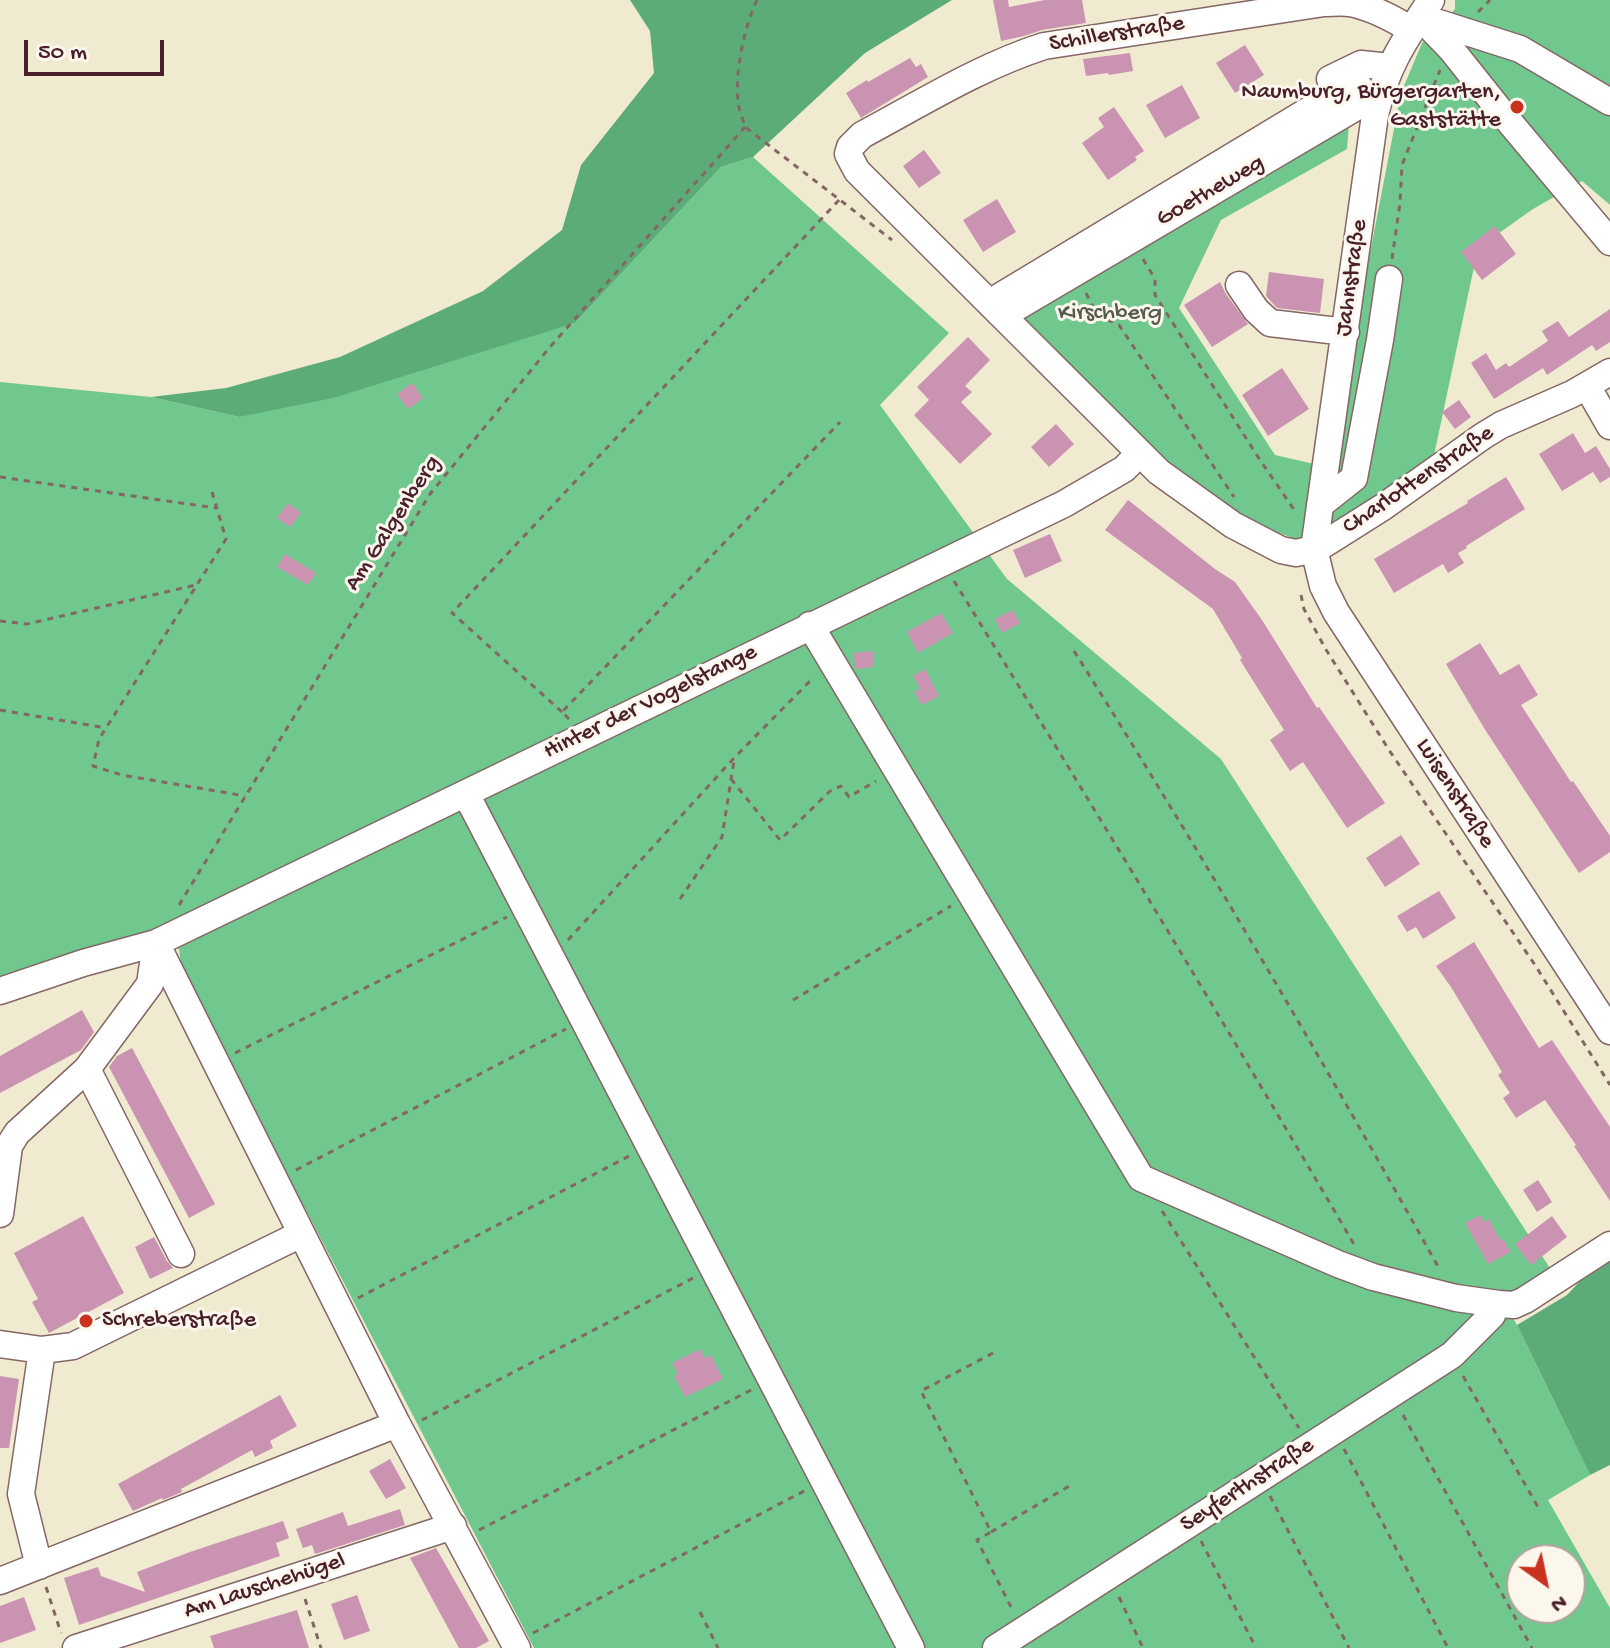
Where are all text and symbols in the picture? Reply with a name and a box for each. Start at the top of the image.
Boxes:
street label: Schillerstraße [1047,10,1187,60]
scale bar [28,24,168,74]
text: 50 m [38,39,87,68]
place label: Naumburg, Bürgergarten, Gaststätte [1241,79,1501,135]
marker: Naumburg, Bürgergarten, Gaststätte [1508,98,1526,116]
street label: Goetheweg [1152,150,1270,234]
street label: Jahnstraße [1331,218,1375,338]
park label: Kirschberg [1058,300,1162,328]
street label: Charlottenstraße [1338,420,1500,542]
street label: Am Galgenberg [340,451,448,597]
street label: Hinter der Vogelstange [540,639,762,767]
street label: Luisenstraße [1408,734,1500,854]
place label: Schreberstraße [102,1307,256,1335]
marker: Schreberstraße [77,1312,95,1330]
street label: Seyferthstraße [1176,1432,1320,1540]
north arrow [1506,1544,1586,1624]
street label: Am Lauschehügel [181,1547,349,1627]
text: N [1545,1588,1571,1617]

